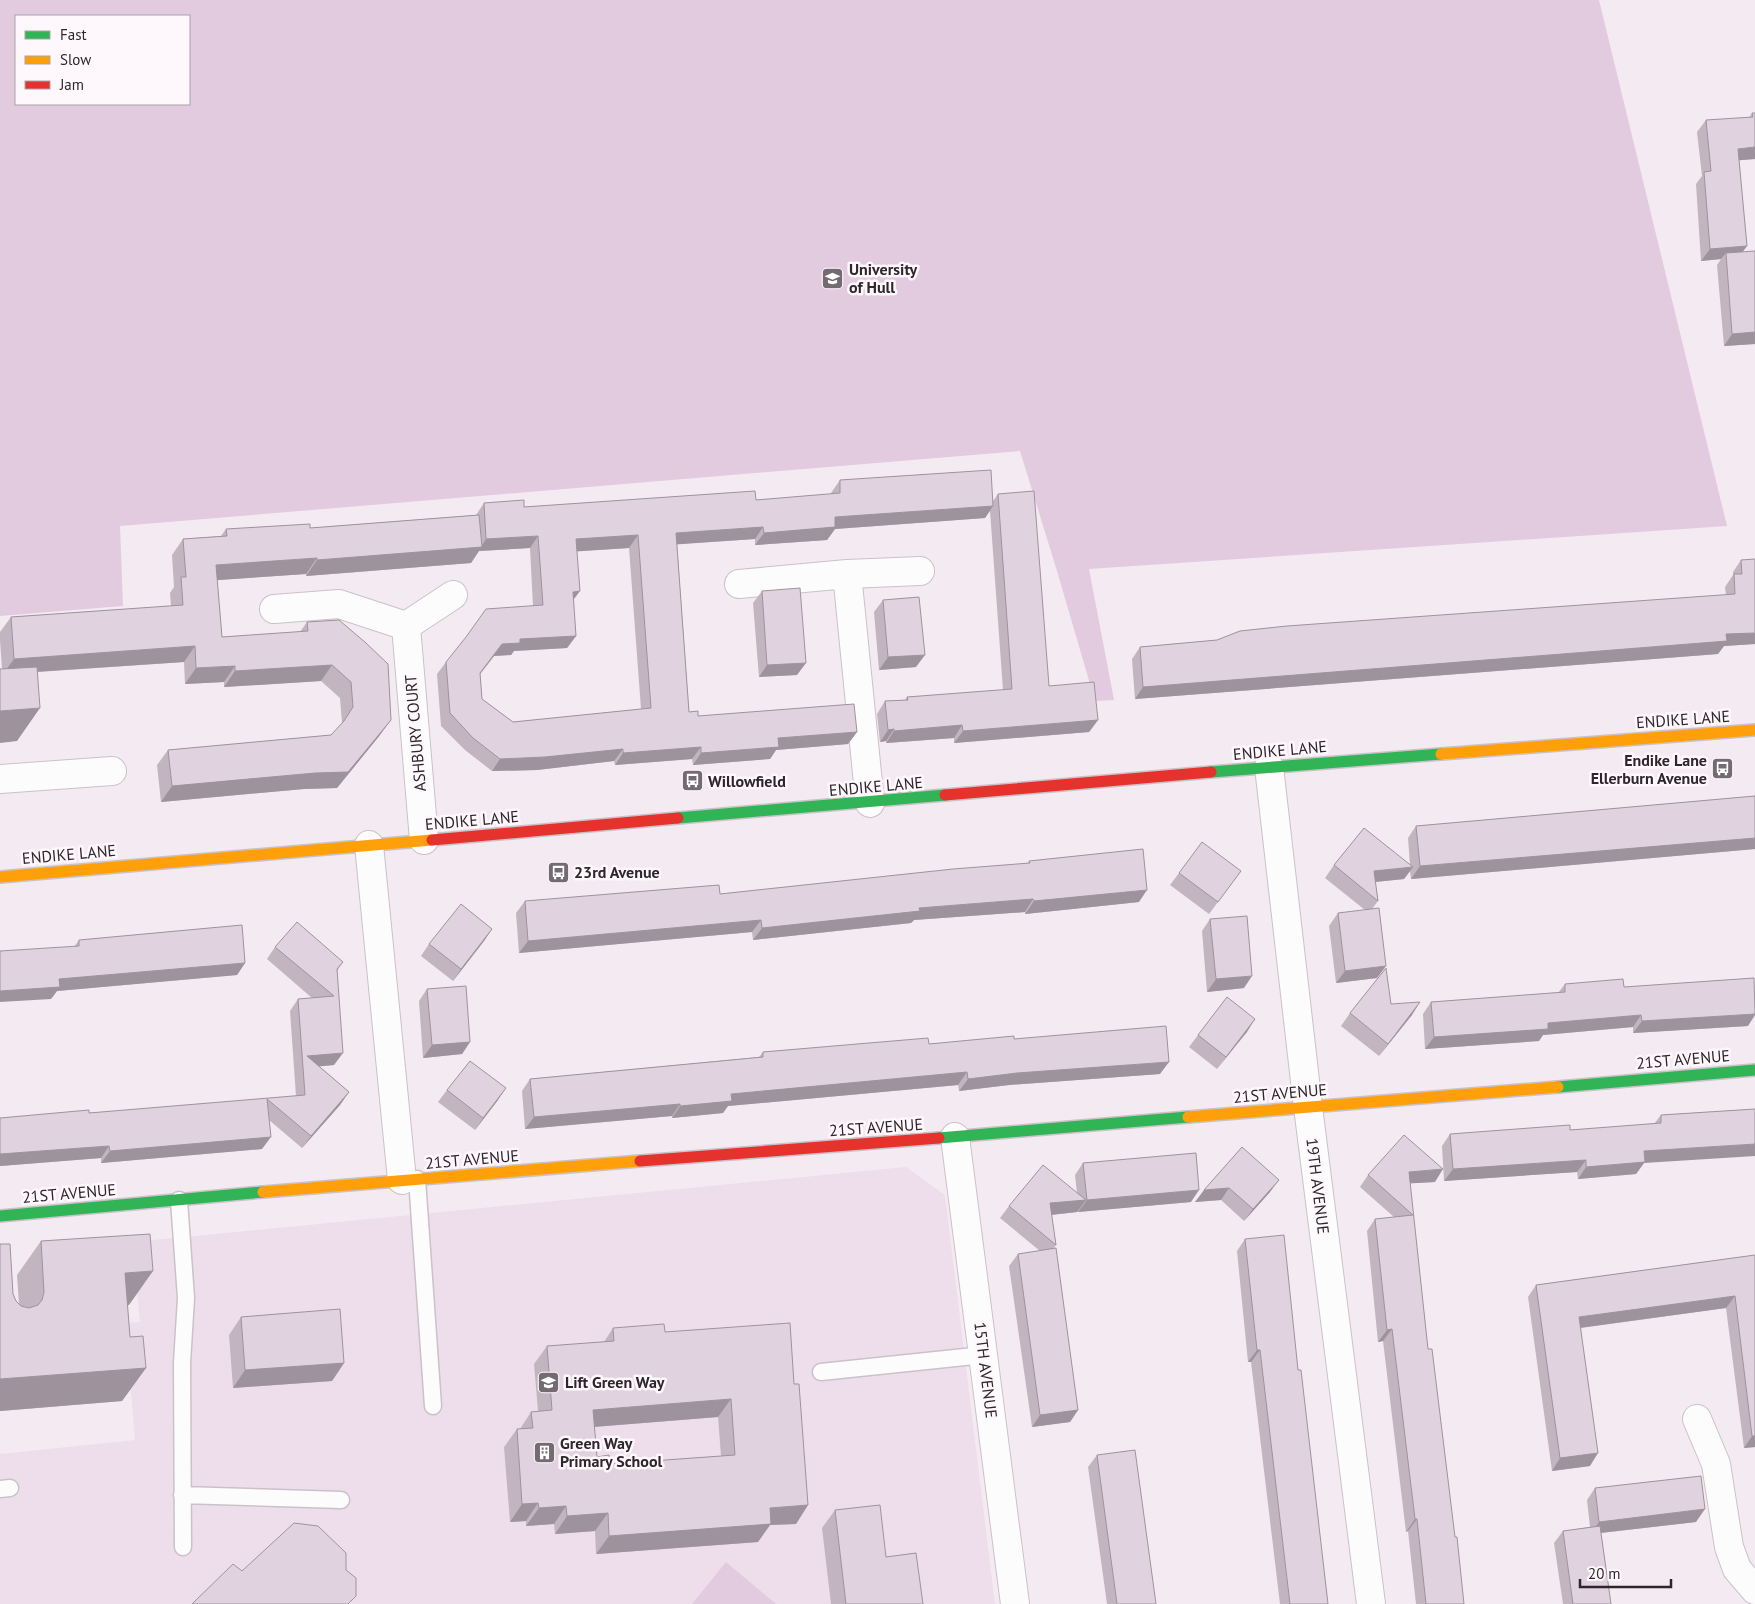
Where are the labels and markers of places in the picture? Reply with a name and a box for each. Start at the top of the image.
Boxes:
place label: University of Hull [849,259,918,297]
school or university icon: University of Hull [821,266,845,290]
place label: Endike Lane Ellerburn Avenue [1591,750,1707,788]
bus stop icon: Endike Lane Ellerburn Avenue [1711,757,1735,781]
bus stop icon: Willowfield [680,769,704,793]
place label: Willowfield [708,771,786,791]
bus stop icon: 23rd Avenue [546,860,570,884]
place label: 23rd Avenue [574,862,660,882]
school or university icon: Lift Green Way [537,1370,561,1394]
place label: Lift Green Way [565,1372,665,1392]
place label: Green Way Primary School [560,1433,662,1471]
building icon: Green Way Primary School [532,1440,556,1464]

